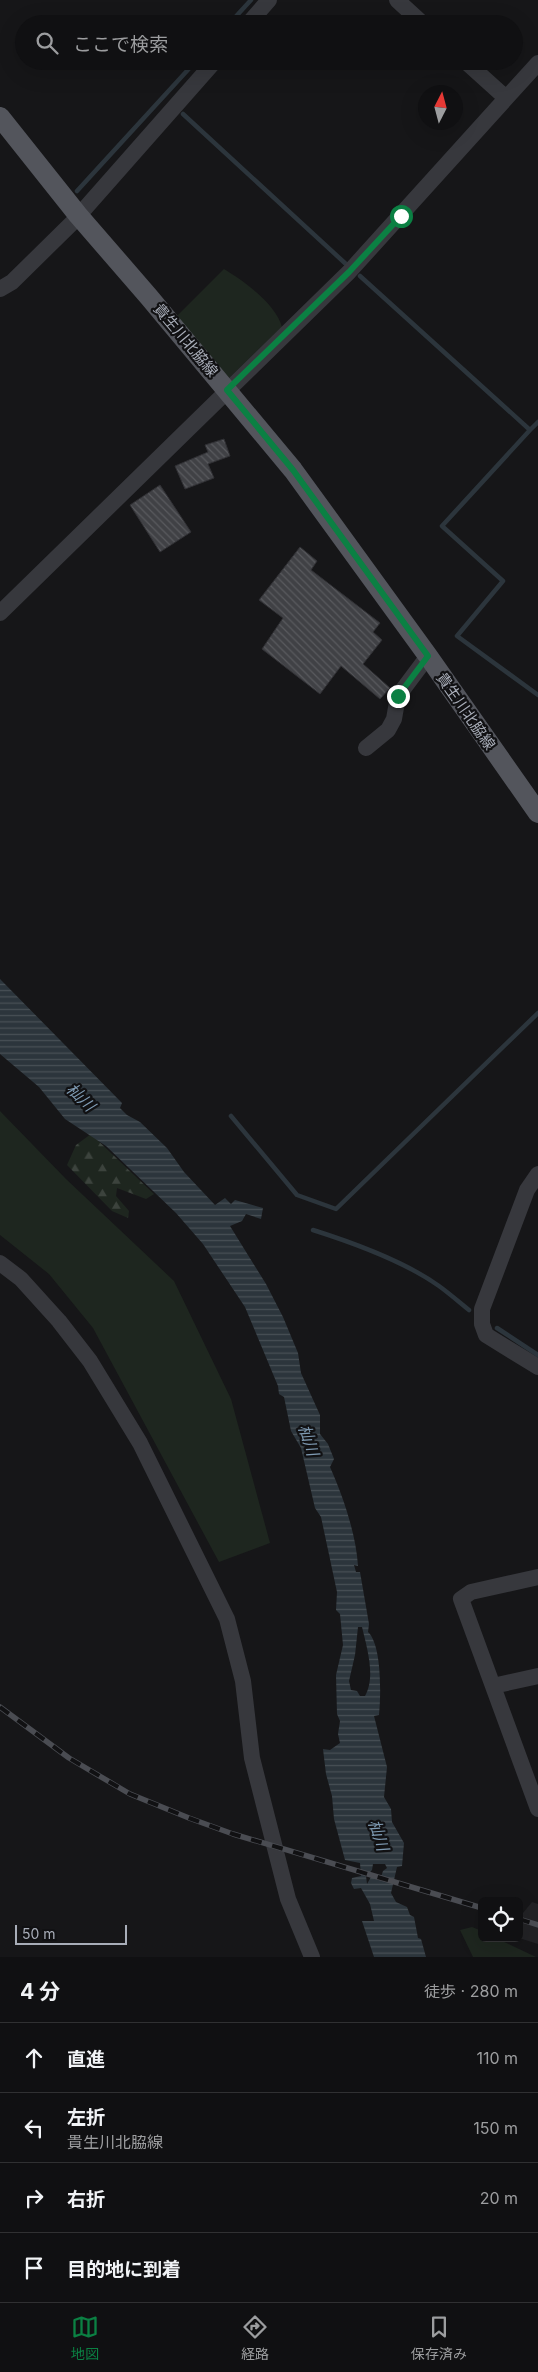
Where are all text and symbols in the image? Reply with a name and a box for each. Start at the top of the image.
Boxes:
search box [15,15,523,70]
icon: search [33,29,61,57]
text: ここで検索 [73,33,168,56]
north arrow [418,85,463,130]
route start [390,205,413,228]
street label: 貴生川北脇線 [150,299,222,381]
street label: 貴生川北脇線 [432,669,500,753]
route end [387,685,410,708]
water label: 杣川 [63,1079,101,1117]
water label: 杣川 [295,1422,324,1460]
water label: 杣川 [365,1817,394,1855]
map controls [478,1897,523,1942]
button: locate [478,1897,523,1942]
scale bar [15,1922,128,1945]
text: 50 m [22,1925,56,1942]
text: 4 分 [20,1979,60,2004]
text: 徒歩 · 280 m [424,1981,518,2001]
icon: ahead [20,2044,48,2072]
text: 直進 [67,2048,105,2071]
text: 110 m [476,2048,518,2068]
text: 左折 [67,2106,105,2129]
icon: left [20,2114,48,2142]
text: 150 m [473,2118,518,2138]
text: 貴生川北脇線 [67,2132,163,2152]
icon: right [20,2184,48,2212]
text: 右折 [67,2188,105,2211]
text: 20 m [480,2188,518,2208]
icon: arrive [20,2254,48,2282]
text: 目的地に到着 [67,2258,181,2281]
tab: 地図 [71,2313,99,2363]
tab: 経路 [241,2313,269,2363]
tab: 保存済み [411,2313,467,2363]

